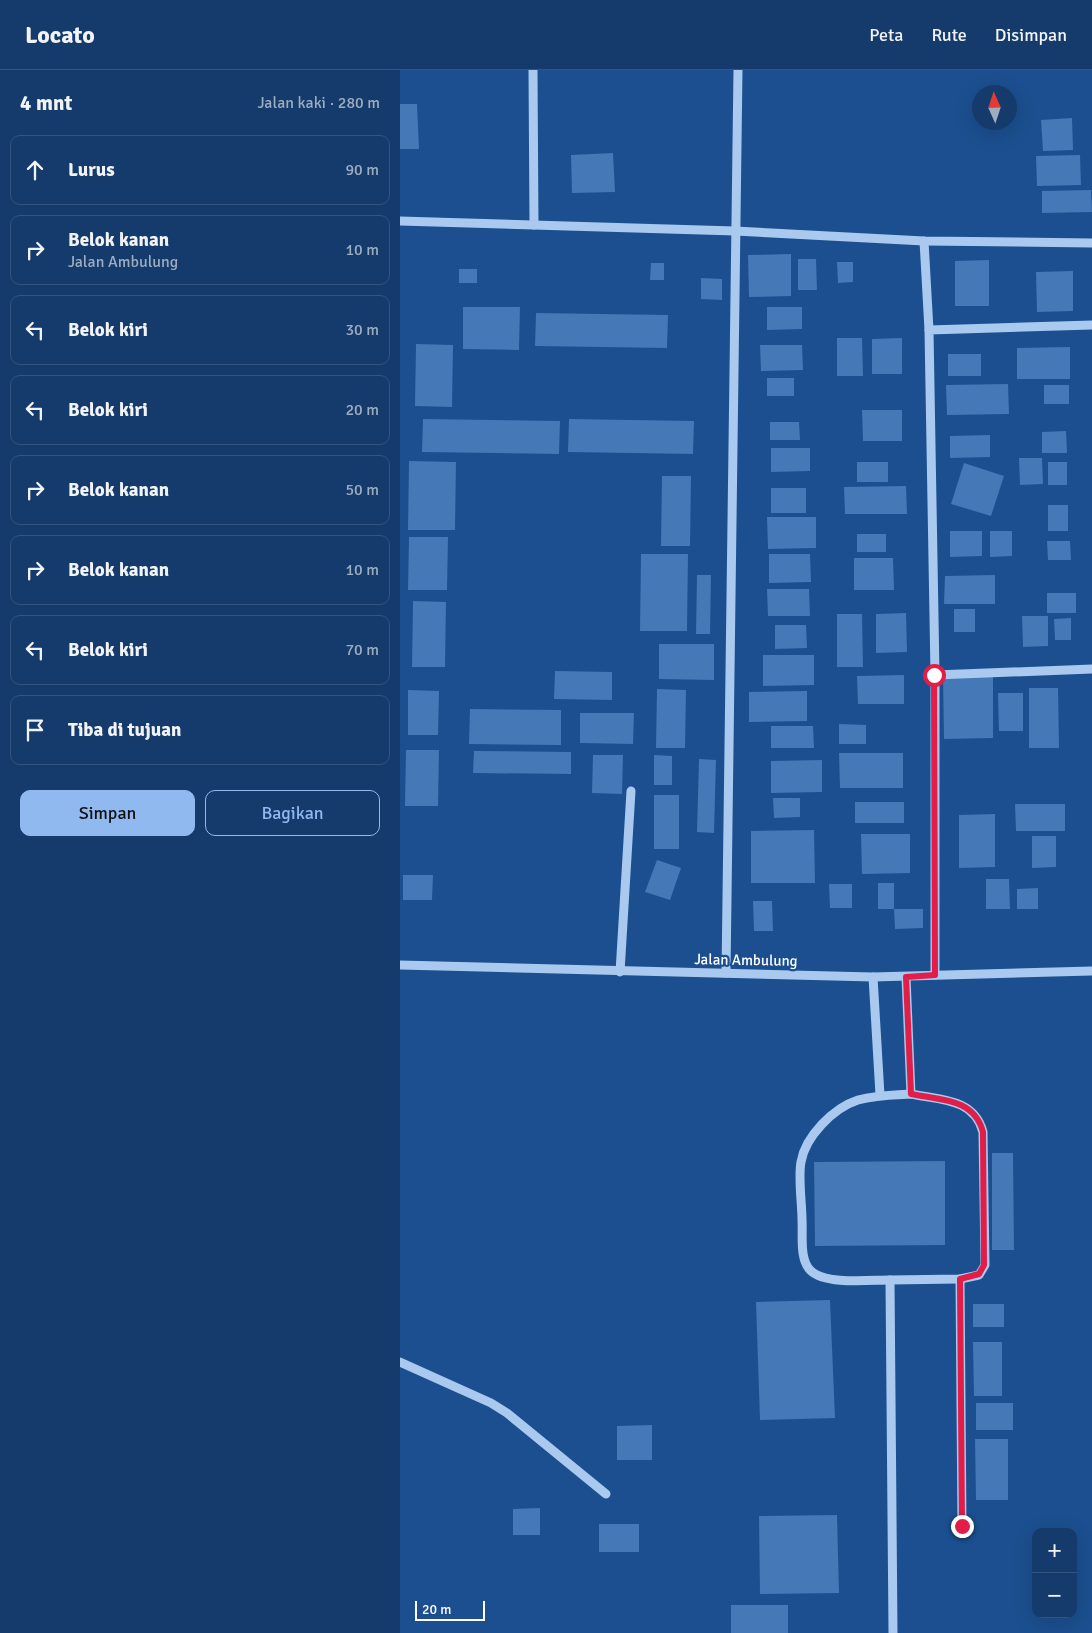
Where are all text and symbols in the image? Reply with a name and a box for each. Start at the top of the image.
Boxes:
text: Locato [25,20,95,50]
text: Peta [869,24,903,46]
text: Rute [931,24,967,46]
text: Disimpan [995,24,1067,46]
north arrow [972,85,1017,130]
text: 4 mnt [20,90,72,116]
text: Jalan kaki · 280 m [258,93,380,113]
icon: ahead [21,156,49,184]
text: Lurus [68,158,115,182]
text: 90 m [345,160,379,180]
text: Belok kanan [68,228,169,252]
icon: right [21,236,49,264]
text: 10 m [345,240,379,260]
text: Jalan Ambulung [68,252,178,272]
icon: left [21,316,49,344]
text: Belok kiri [68,318,148,342]
text: 30 m [345,320,379,340]
icon: left [21,396,49,424]
text: Belok kiri [68,398,148,422]
text: 20 m [345,400,379,420]
icon: right [21,476,49,504]
text: Belok kanan [68,478,169,502]
text: 50 m [345,480,379,500]
icon: right [21,556,49,584]
text: Belok kanan [68,558,169,582]
text: 10 m [345,560,379,580]
icon: left [21,636,49,664]
text: Belok kiri [68,638,148,662]
text: 70 m [345,640,379,660]
route start [923,664,946,687]
icon: arrive [21,716,49,744]
text: Tiba di tujuan [68,718,181,742]
button: Simpan [20,790,195,836]
button: Bagikan [205,790,380,836]
street label: Jalan Ambulung [694,950,798,970]
route end [951,1515,974,1538]
map controls [1032,1528,1077,1618]
button: + [1032,1528,1077,1573]
button: − [1032,1573,1077,1618]
scale bar [415,1598,485,1621]
text: 20 m [422,1601,451,1618]

